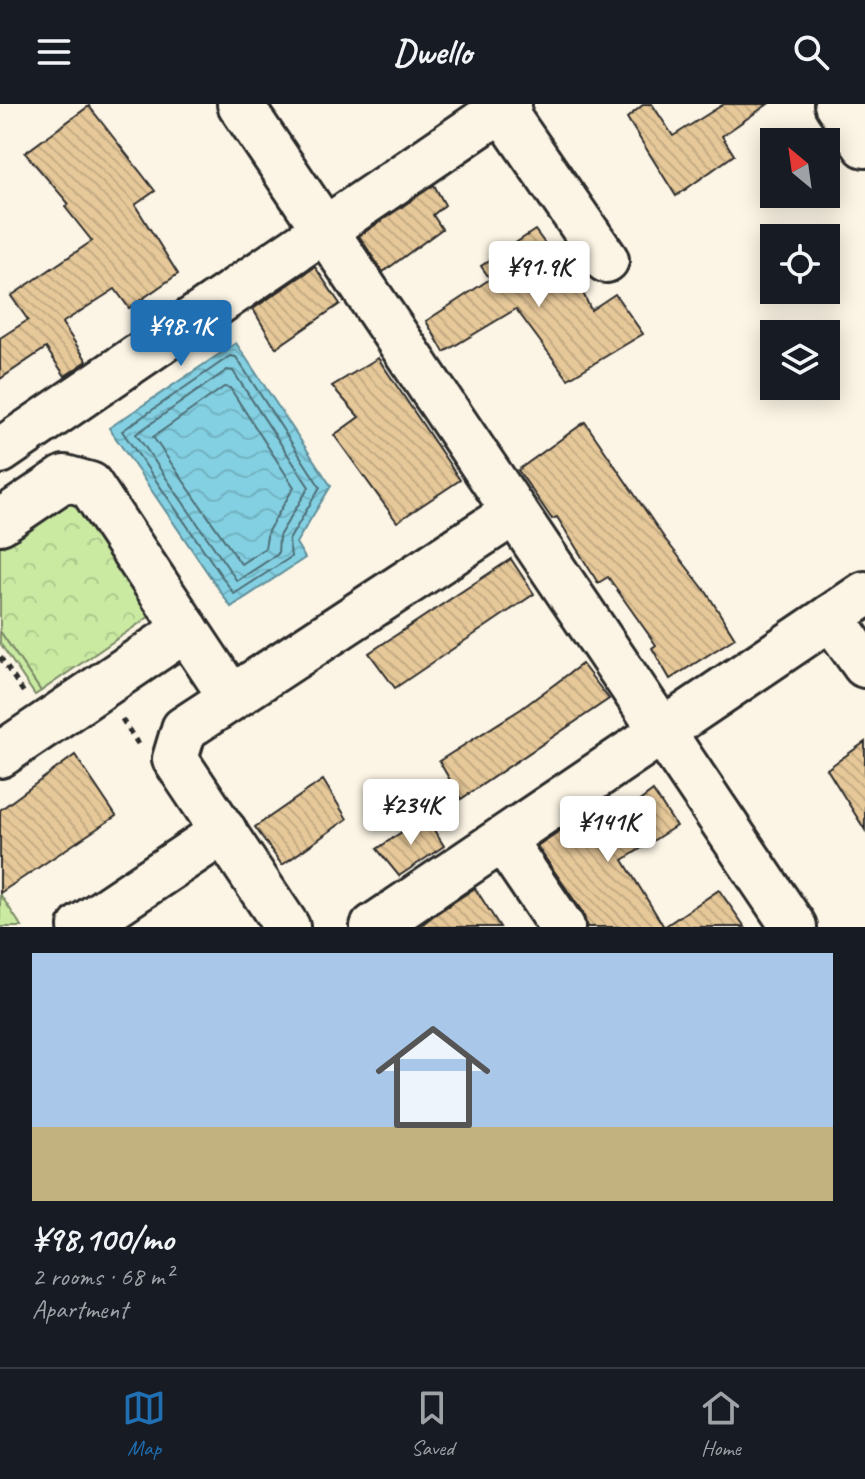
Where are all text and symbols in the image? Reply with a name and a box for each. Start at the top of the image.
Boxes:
text: Dwello [393,29,472,75]
icon: menu [32,30,76,74]
icon: search [789,30,833,74]
north arrow [760,128,840,208]
map controls [760,128,840,400]
button: locate [760,224,840,304]
pin: ¥91.9K [474,241,604,309]
text: ¥91.9K [507,250,571,283]
pin: ¥98.1K [116,300,246,368]
text: ¥98.1K [149,309,213,342]
button: layers [760,320,840,400]
pin: ¥234K [355,779,467,847]
text: ¥234K [381,788,441,821]
pin: ¥141K [552,796,664,864]
text: ¥141K [578,805,638,838]
icon: home [361,1005,505,1149]
text: ¥98,100/mo [32,1217,174,1260]
text: 2 rooms · 68 m² [32,1260,173,1293]
text: Apartment [32,1293,128,1326]
tab: Map [122,1386,166,1462]
tab: Saved [410,1386,454,1462]
tab: Home [699,1386,743,1462]

